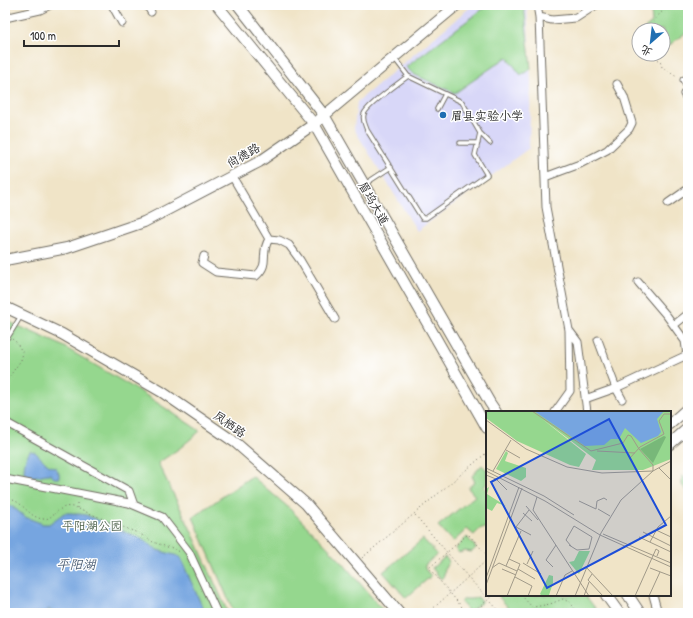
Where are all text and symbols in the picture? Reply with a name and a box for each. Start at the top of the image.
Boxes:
scale bar [24,22,119,48]
north arrow [631,22,671,62]
text: 100 m [30,27,56,44]
text: 北 [638,42,654,60]
place label: 眉县实验小学 [451,107,523,124]
marker: 眉县实验小学 [438,110,448,120]
street label: 尚德路 [223,139,263,171]
street label: 眉坞大道 [355,178,393,228]
street label: 凤栖路 [210,407,250,441]
inset map [486,411,671,596]
park label: 平阳湖公园 [62,517,122,534]
water label: 平阳湖 [56,555,97,573]

